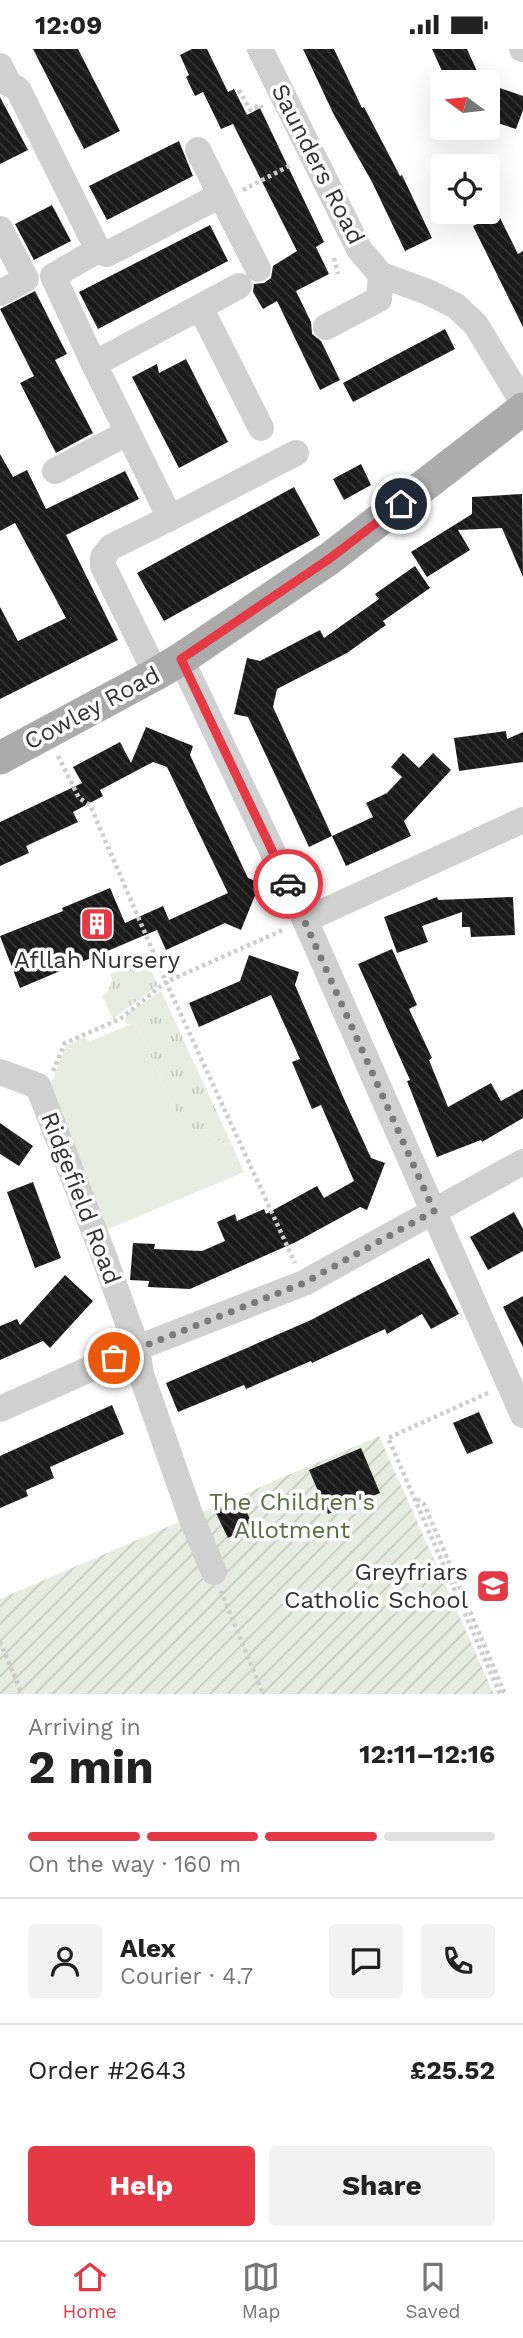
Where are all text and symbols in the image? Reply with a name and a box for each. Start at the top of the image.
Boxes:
text: 12:09 [35,10,102,40]
north arrow [430,70,500,140]
map controls [430,70,500,224]
street label: Saunders Road [266,79,370,249]
button: locate [430,154,500,224]
pin [371,474,431,534]
icon: home [382,485,420,523]
street label: Cowley Road [19,660,165,756]
courier [253,849,323,919]
icon: car [269,865,307,903]
building icon: Afllah Nursery [78,905,116,943]
place label: Afllah Nursery [14,946,181,974]
street label: Ridgefield Road [35,1108,127,1288]
pin [84,1328,144,1388]
icon: bag [95,1339,133,1377]
park label: The Children's Allotment [209,1488,375,1544]
place label: Greyfriars Catholic School [284,1558,469,1614]
school or university icon: Greyfriars Catholic School [474,1567,512,1605]
text: Arriving in [28,1714,141,1741]
text: 12:11–12:16 [359,1739,495,1769]
text: 2 min [28,1740,154,1794]
text: On the way · 160 m [28,1851,241,1878]
button: person [28,1924,102,1998]
button: chat [329,1924,403,1998]
button: phone [421,1924,495,1998]
text: Alex [120,1933,176,1963]
text: Courier · 4.7 [120,1963,253,1990]
text: Order #2643 [28,2055,186,2085]
text: £25.52 [410,2055,495,2085]
button: Help [28,2146,255,2226]
button: Share [269,2146,495,2226]
tab: Home [62,2258,117,2323]
tab: Map [242,2258,280,2323]
tab: Saved [405,2258,461,2323]

